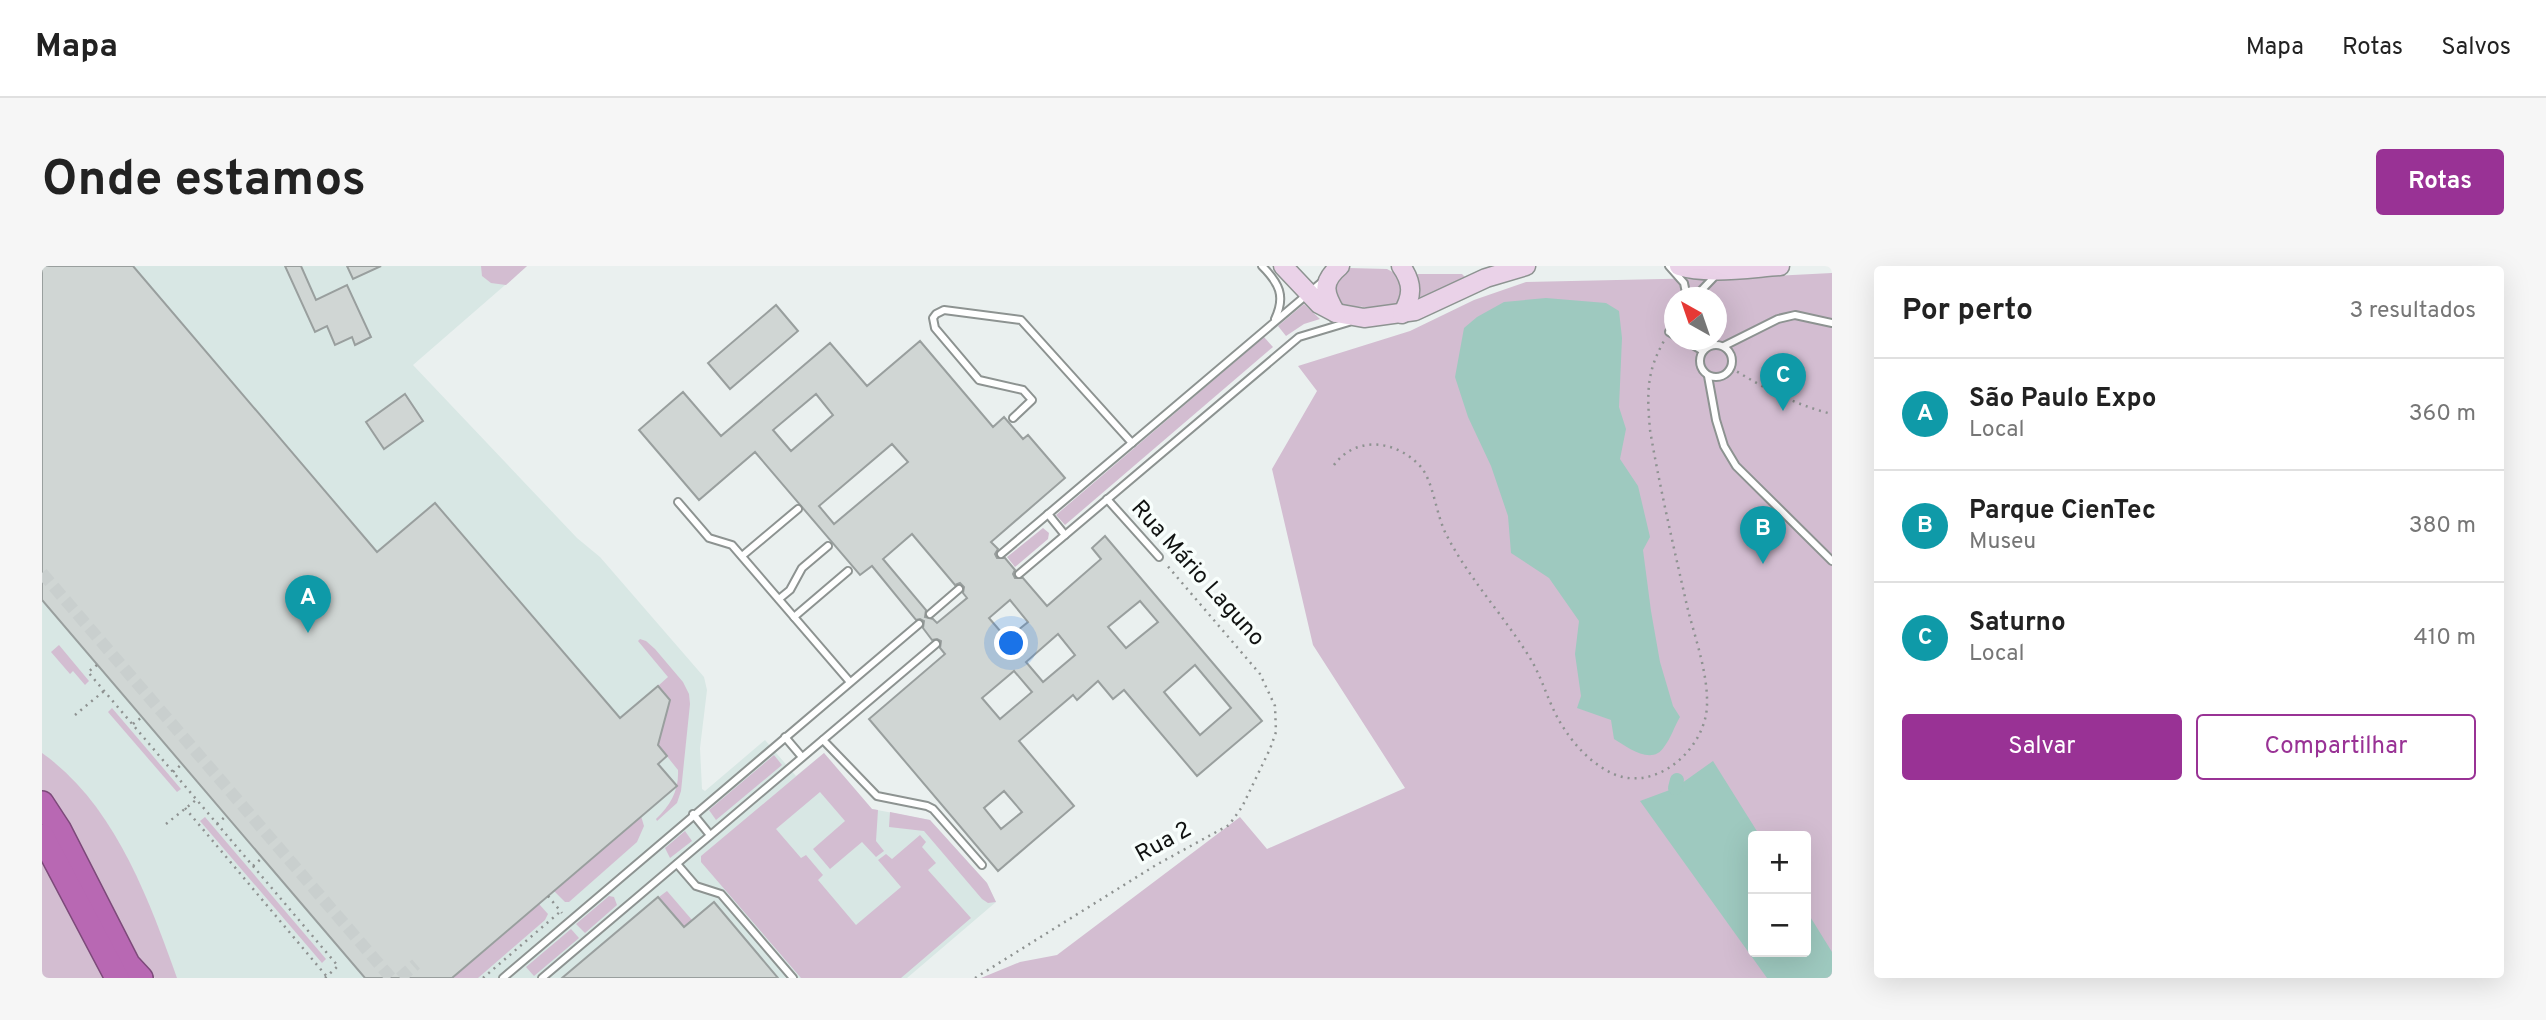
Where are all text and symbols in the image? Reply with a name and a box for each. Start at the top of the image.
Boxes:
text: Mapa [35,27,118,69]
text: Mapa [2246,33,2304,63]
text: Rotas [2342,33,2403,63]
text: Salvos [2441,33,2511,63]
button: Rotas [2376,149,2504,215]
text: Onde estamos [42,151,366,213]
north arrow [1664,287,1727,350]
text: Por perto [1902,293,2033,330]
text: 3 resultados [2349,297,2476,326]
pin: C [1760,353,1806,411]
text: São Paulo Expo [1969,383,2157,416]
text: A [1917,400,1933,429]
text: 360 m [2409,400,2476,429]
text: Local [1969,416,2024,445]
street label: Rua Mário Laguno [1124,495,1270,653]
text: Parque CienTec [1969,495,2156,528]
pin: B [1740,506,1786,564]
text: B [1917,512,1933,541]
text: 380 m [2409,512,2476,541]
text: Museu [1969,528,2036,557]
pin: A [285,575,331,633]
text: Saturno [1969,607,2066,640]
text: C [1918,624,1932,653]
text: 410 m [2413,624,2476,653]
your location [994,626,1028,660]
text: Local [1969,640,2024,669]
button: Salvar [1902,714,2182,780]
button: Compartilhar [2196,714,2476,780]
street label: Rua 2 [1131,816,1197,870]
map controls [1748,831,1811,957]
button: + [1748,831,1811,894]
button: − [1748,894,1811,957]

